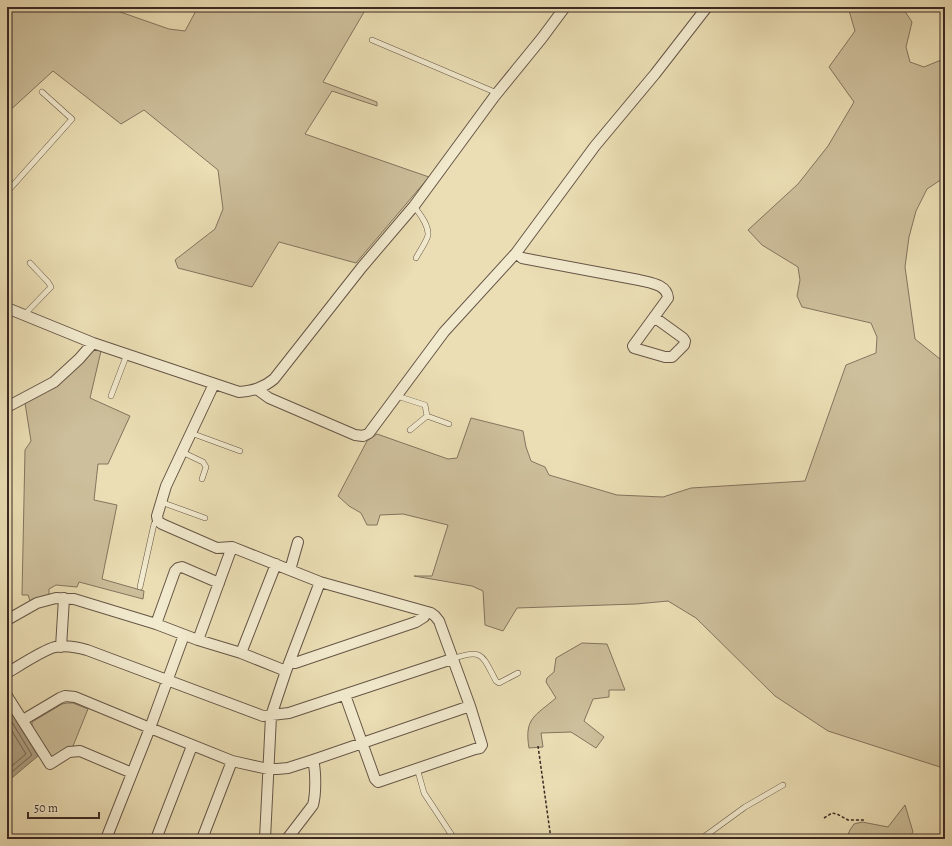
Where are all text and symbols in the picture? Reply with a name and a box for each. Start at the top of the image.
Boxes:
scale bar [28,794,99,820]
text: 50 m [34,800,58,816]

